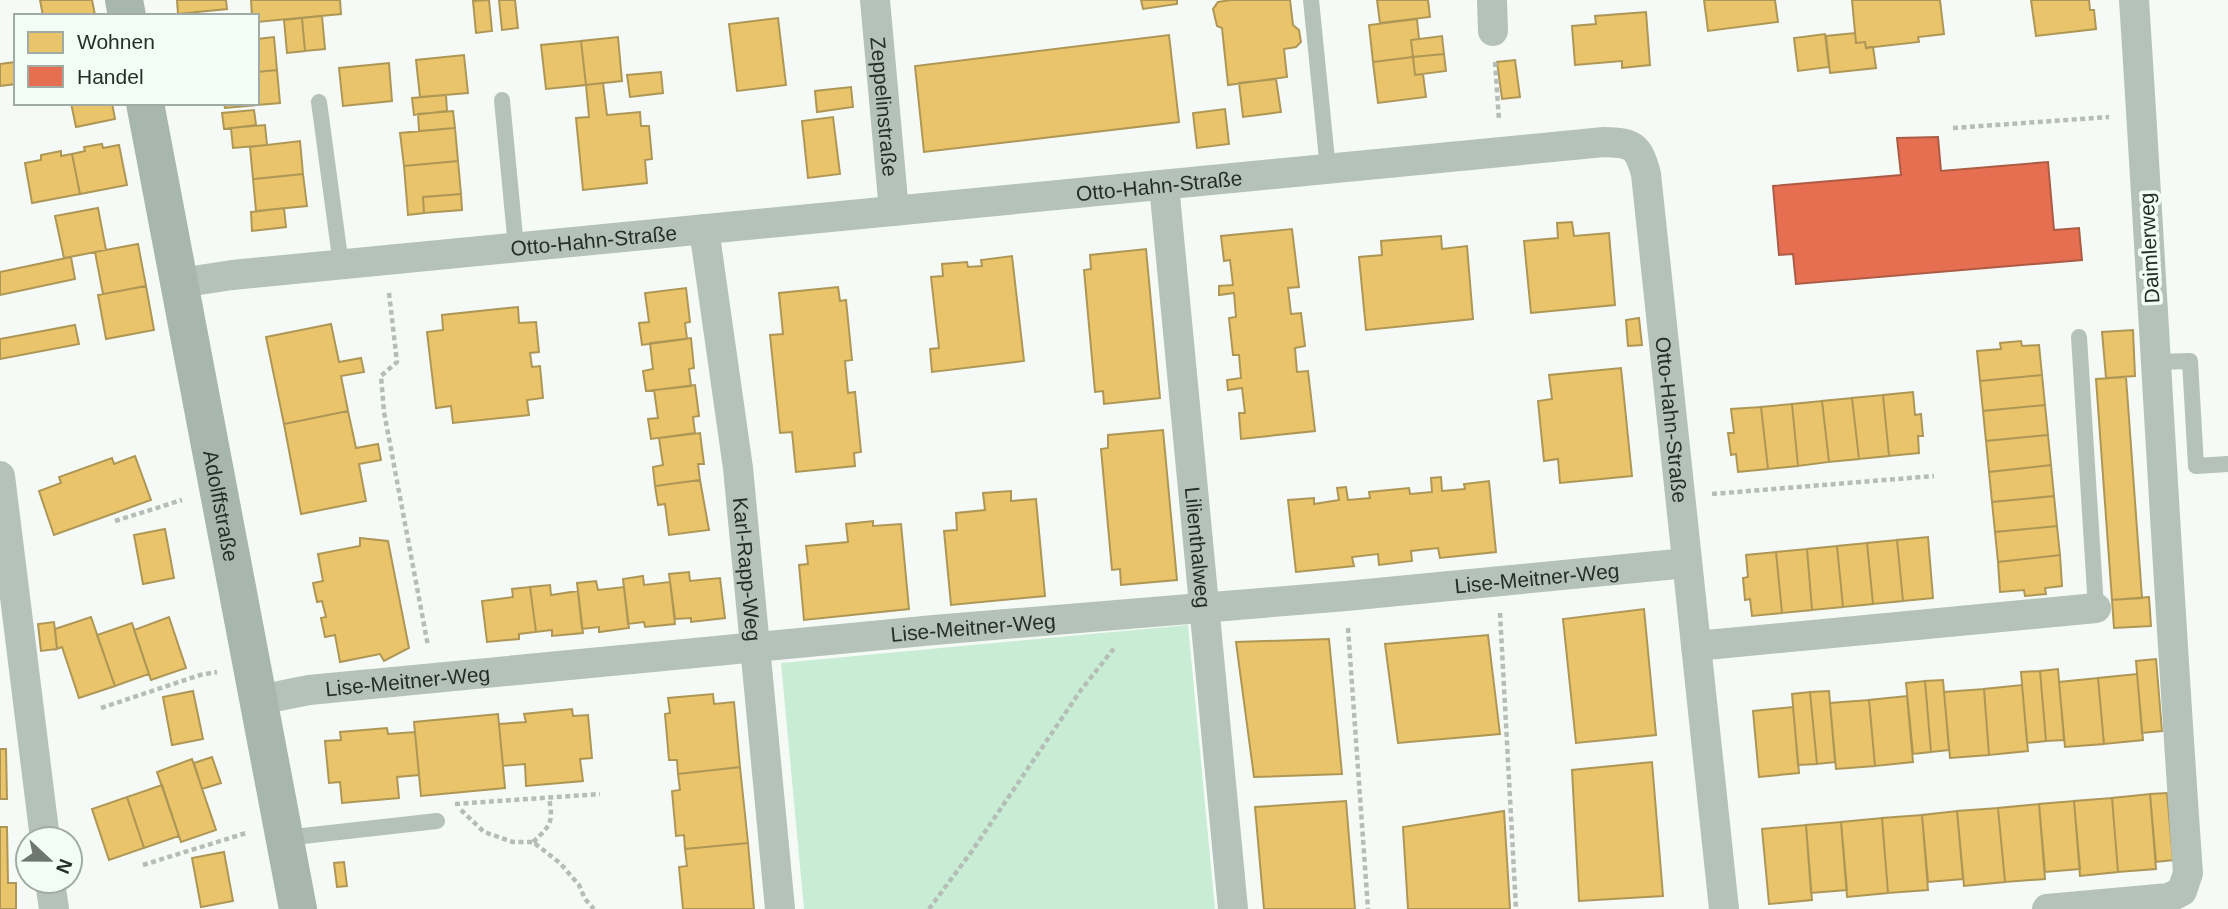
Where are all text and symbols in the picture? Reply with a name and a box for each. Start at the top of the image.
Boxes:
legend [14,14,259,105]
text: Wohnen [77,30,155,53]
street label: Zeppelinstraße [867,36,902,177]
text: Handel [77,65,144,88]
street label: Otto-Hahn-Straße [1075,166,1243,205]
street label: Daimlerweg [2135,192,2163,304]
street label: Otto-Hahn-Straße [509,220,678,259]
street label: Otto-Hahn-Straße [1652,335,1692,504]
street label: Adolffstraße [200,448,243,563]
street label: Lilienthalweg [1181,486,1216,609]
street label: Karl-Rapp-Weg [729,496,766,642]
street label: Lise-Meitner-Weg [1453,558,1620,597]
street label: Lise-Meitner-Weg [890,609,1056,646]
street label: Lise-Meitner-Weg [324,661,491,700]
north arrow [14,825,84,895]
text: N [52,856,77,876]

